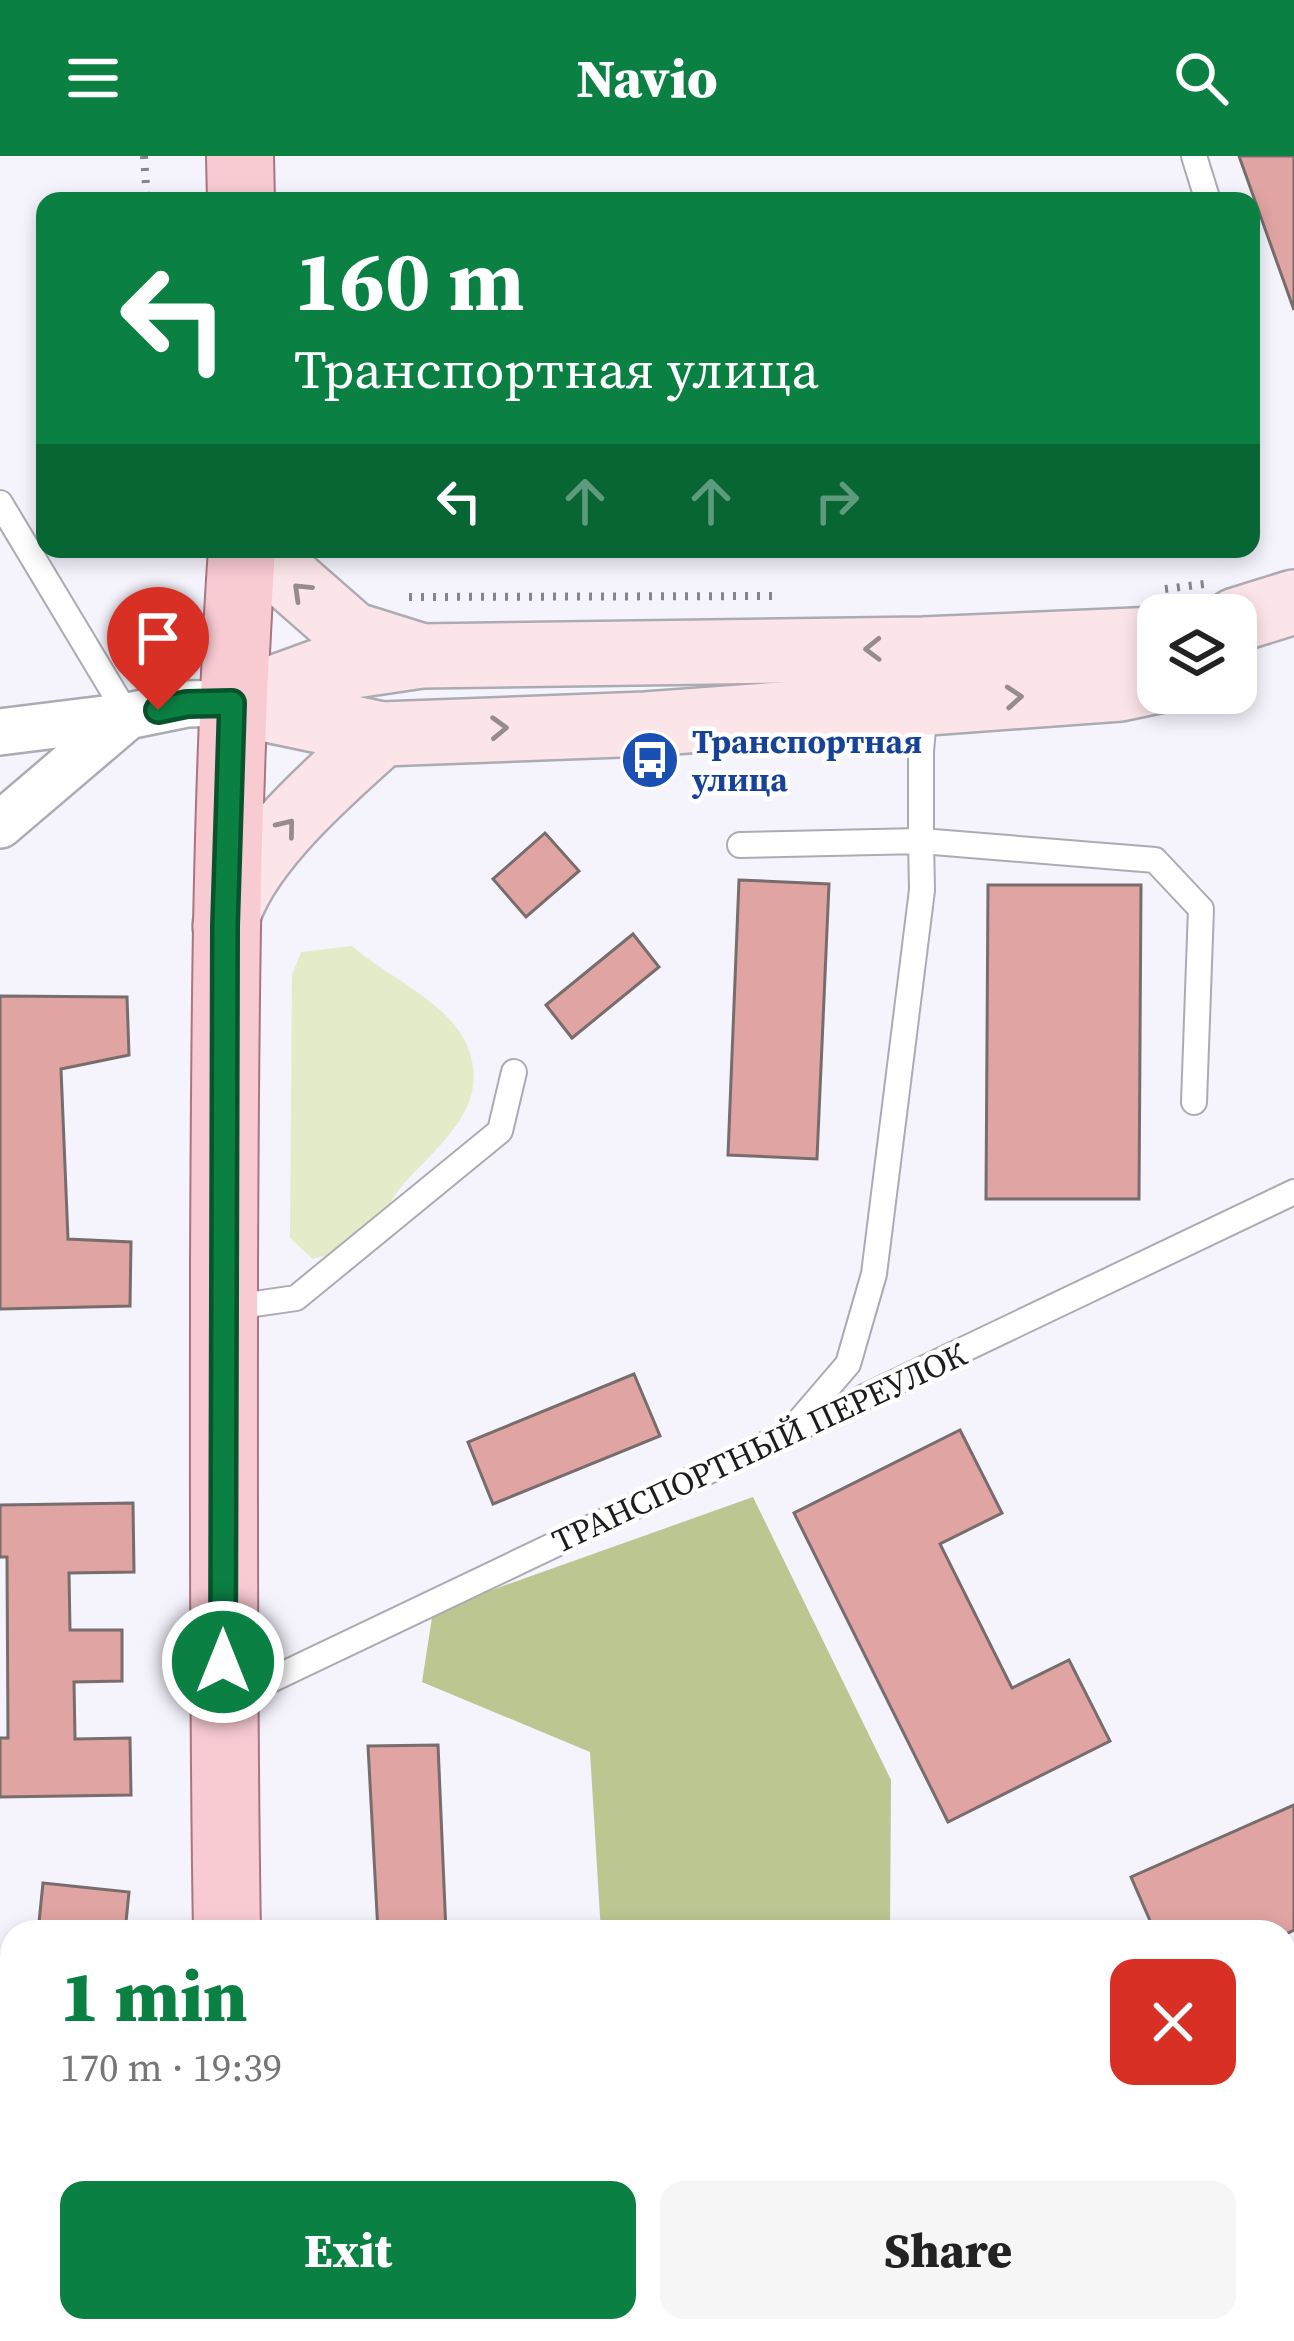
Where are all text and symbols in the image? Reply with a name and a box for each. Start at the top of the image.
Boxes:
text: Navio [576,41,718,115]
icon: menu [60,45,126,111]
icon: search [1168,45,1234,111]
text: 160 m [294,223,525,338]
icon: left [96,240,252,396]
text: Транспортная улица [294,332,819,406]
icon: left [426,468,492,534]
icon: ahead [552,468,618,534]
icon: ahead [678,468,744,534]
icon: right [804,468,870,534]
one-way arrow [293,584,315,606]
pin [107,587,209,710]
map controls [1137,594,1257,714]
button: layers [1137,594,1257,714]
icon: arrive [125,605,191,671]
one-way arrow [863,636,882,662]
one-way arrow [1005,685,1024,711]
one-way arrow [490,715,509,741]
place label: Транспортная улица [691,719,922,802]
bus stop icon: Транспортная улица [619,729,681,791]
one-way arrow [273,819,294,841]
street label: ТРАНСПОРТНЫЙ ПЕРЕУЛОК [545,1331,974,1563]
position arrow [160,1599,286,1725]
text: 1 min [60,1946,248,2045]
button: close [1110,1959,1236,2085]
text: 170 m · 19:39 [60,2041,282,2094]
button: Exit [60,2181,636,2319]
button: Share [660,2181,1236,2319]

